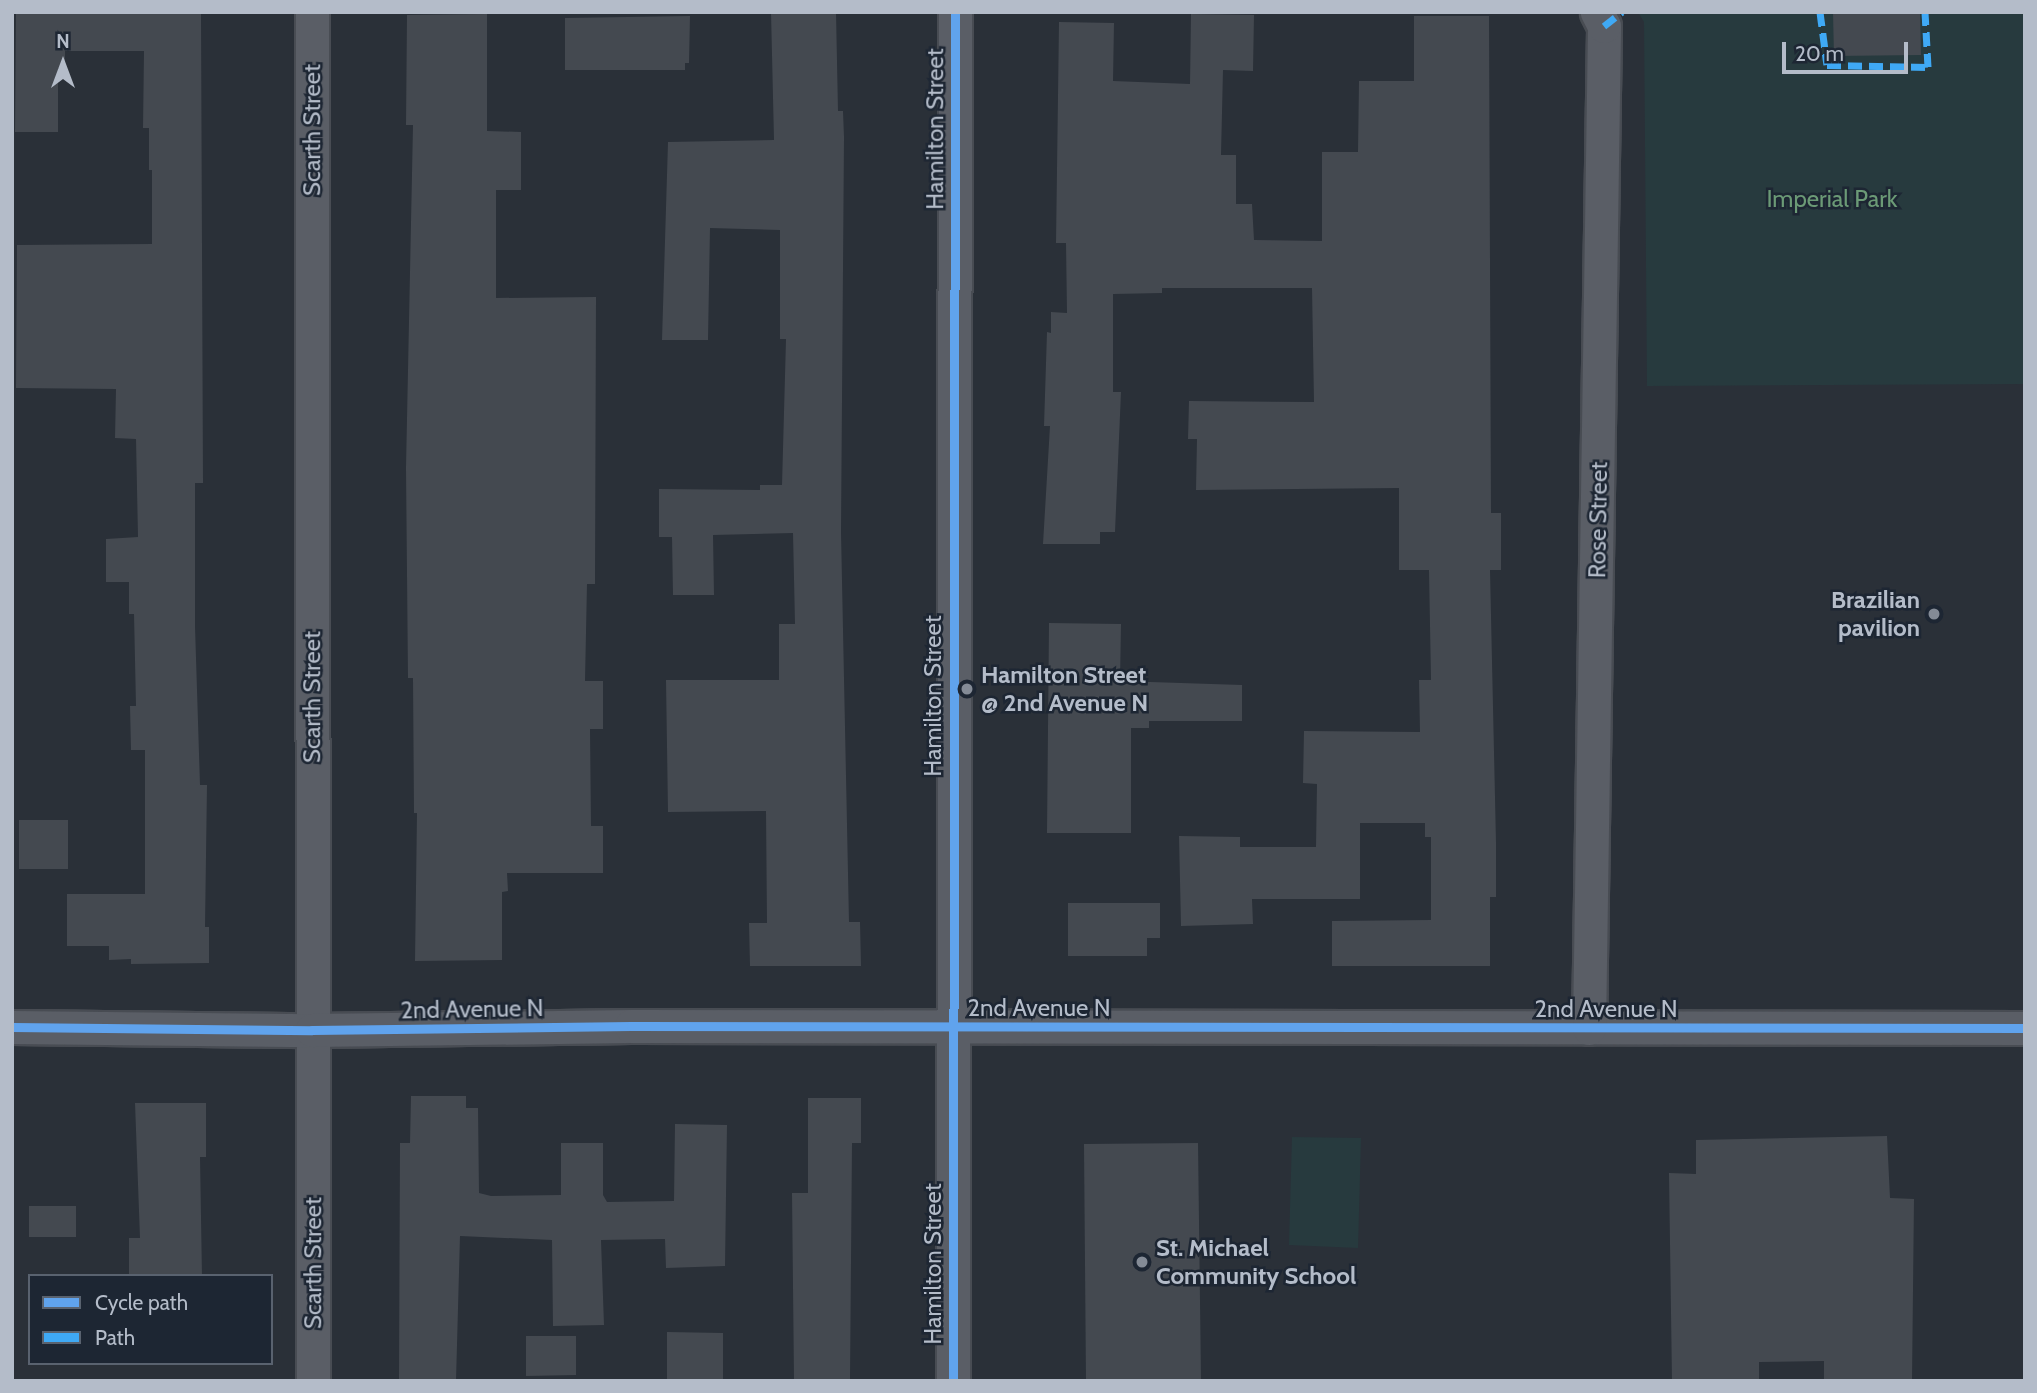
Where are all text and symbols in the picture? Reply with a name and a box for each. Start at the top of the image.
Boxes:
north arrow [28,28,98,98]
scale bar [1785,28,1911,72]
text: N [56,30,70,53]
text: 20 m [1795,41,1844,66]
street label: Hamilton Street [921,48,949,210]
street label: Scarth Street [298,64,326,196]
park label: Imperial Park [1766,185,1898,213]
street label: Rose Street [1583,461,1613,579]
place label: Brazilian pavilion [1831,586,1920,642]
marker: Brazilian pavilion [1926,606,1942,622]
street label: Hamilton Street [919,615,947,777]
street label: Scarth Street [298,631,326,763]
place label: Hamilton Street @ 2nd Avenue N [981,661,1148,717]
marker: Hamilton Street @ 2nd Avenue N [959,681,975,697]
street label: 2nd Avenue N [400,993,544,1025]
street label: 2nd Avenue N [967,994,1111,1022]
street label: 2nd Avenue N [1534,995,1678,1023]
street label: Hamilton Street [919,1183,947,1345]
street label: Scarth Street [299,1197,327,1329]
place label: St. Michael Community School [1156,1234,1356,1290]
marker: St. Michael Community School [1134,1254,1150,1270]
legend [28,1274,273,1365]
text: Cycle path [95,1290,188,1315]
text: Path [95,1325,135,1350]

